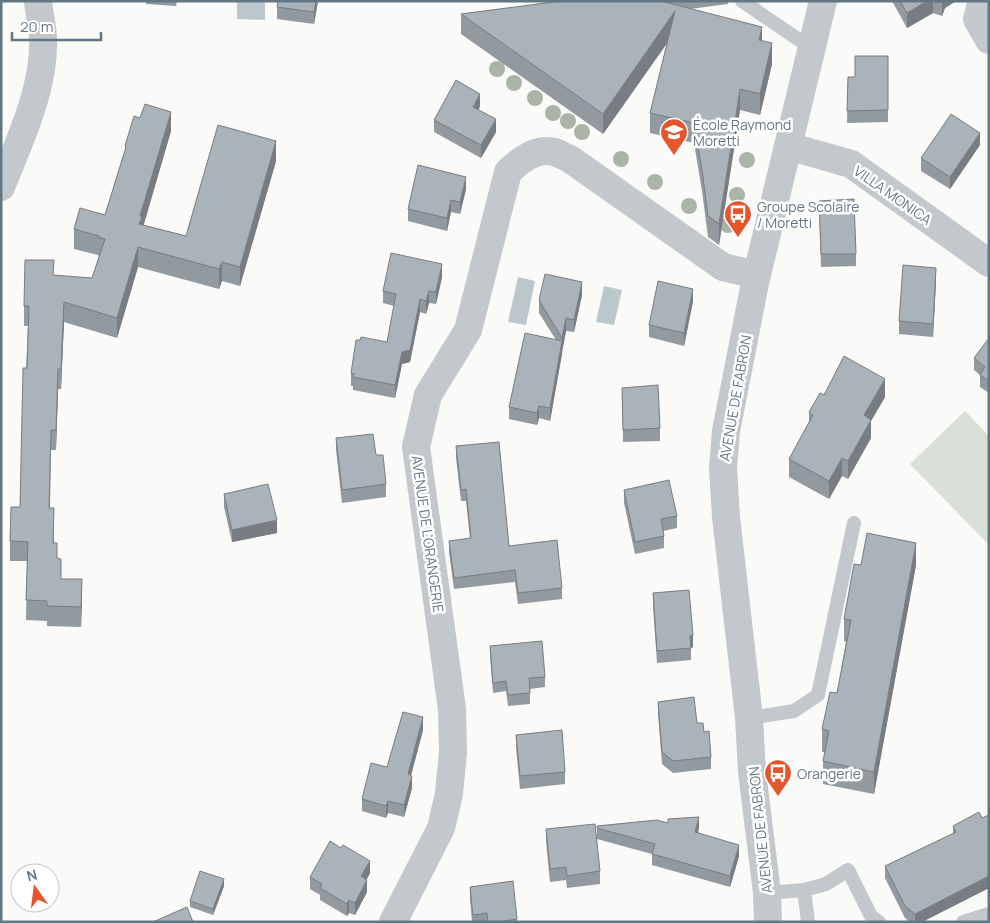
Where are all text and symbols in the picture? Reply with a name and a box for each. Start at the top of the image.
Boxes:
scale bar [12,10,101,42]
text: 20 m [20,16,53,37]
place label: École Raymond Moretti [693,115,791,150]
school or university icon: École Raymond Moretti [659,117,689,156]
street label: VILLA MONICA [850,161,936,229]
place label: Groupe Scolaire / Moretti [757,197,860,232]
bus stop icon: Groupe Scolaire / Moretti [723,199,753,238]
street label: AVENUE DE FABRON [715,334,755,462]
street label: AVENUE DE L'ORANGERIE [408,454,448,614]
bus stop icon: Orangerie [763,758,793,797]
place label: Orangerie [797,764,861,783]
street label: AVENUE DE FABRON [744,766,776,894]
north arrow [10,863,60,913]
text: N [25,864,39,885]

